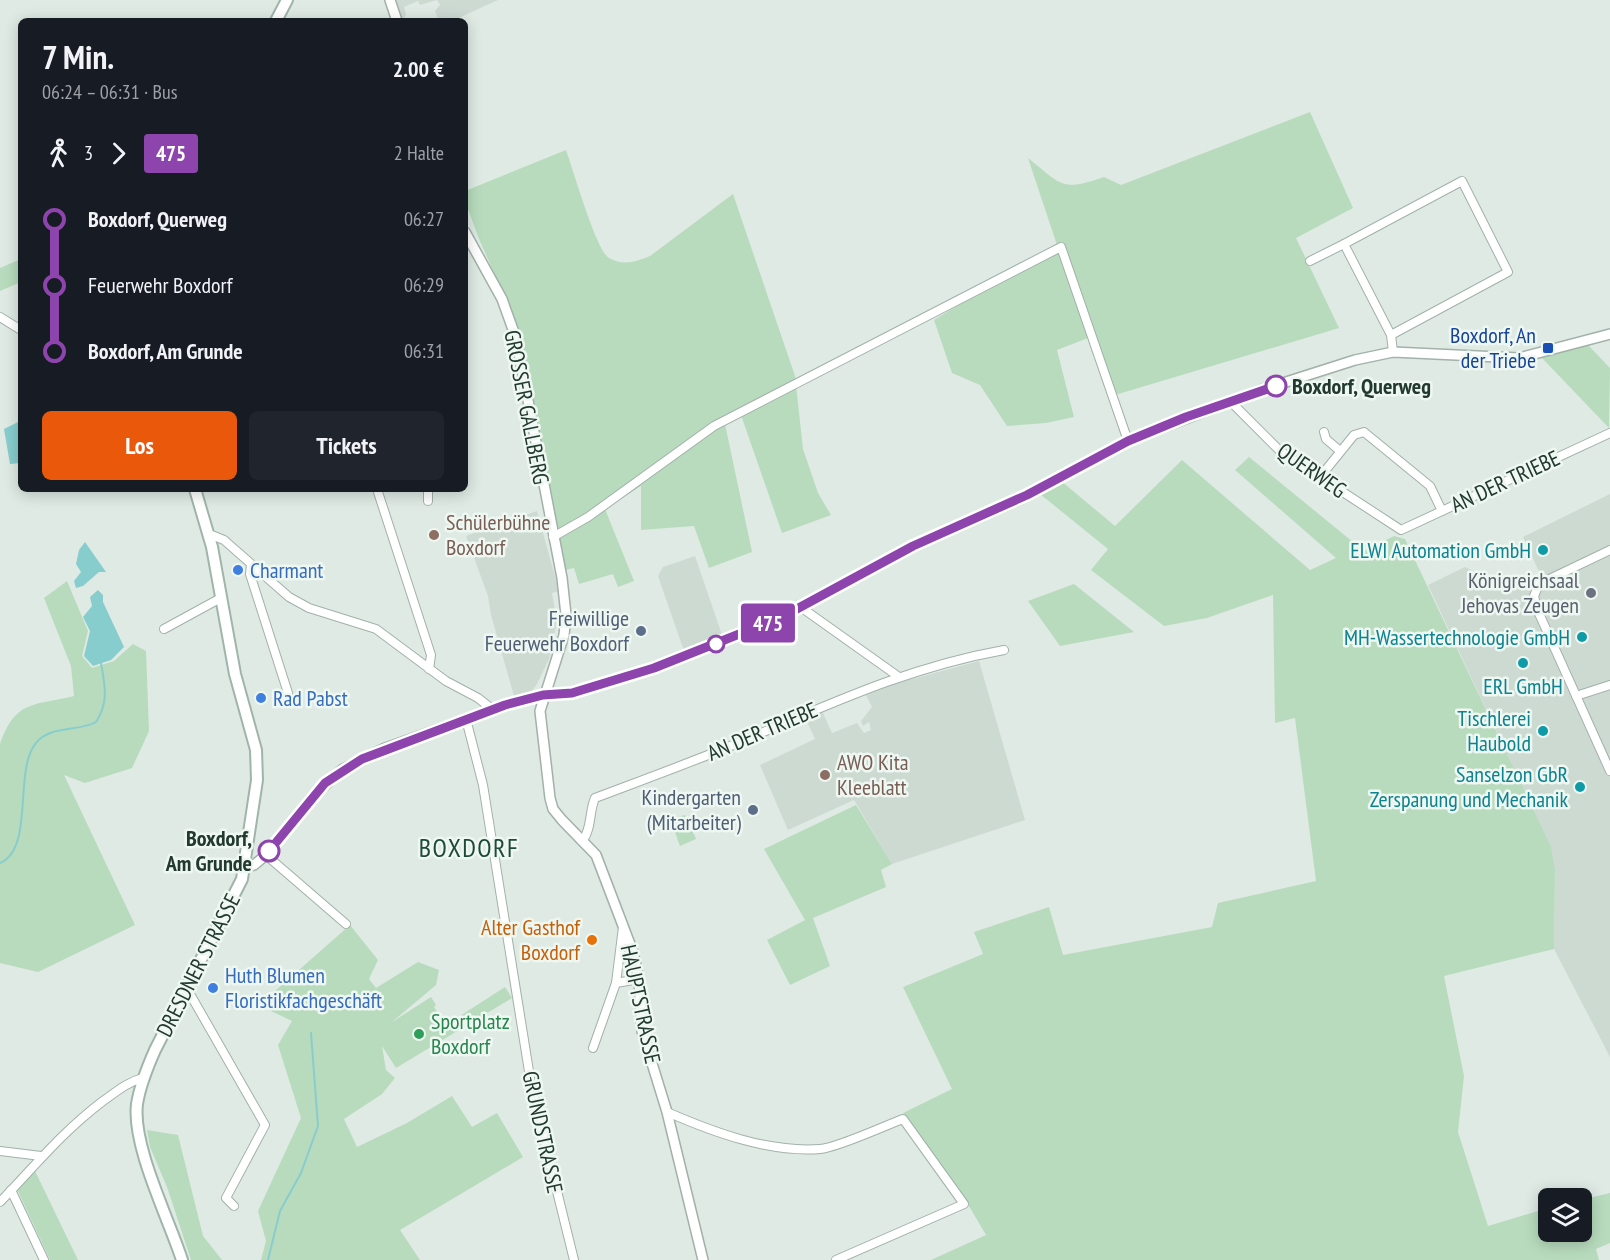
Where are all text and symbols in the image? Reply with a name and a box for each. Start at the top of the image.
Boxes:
text: 7 Min. [42,35,114,78]
text: 2.00 € [393,55,444,83]
text: 06:24 – 06:31 · Bus [42,79,177,105]
icon: walk [42,137,75,170]
icon: forward [102,137,135,170]
text: 3 [84,140,93,166]
text: 475 [156,140,186,167]
text: 2 Halte [394,140,444,166]
text: Boxdorf, Querweg [88,205,227,233]
text: 06:27 [404,206,444,232]
text: Feuerwehr Boxdorf [88,271,232,299]
text: 06:29 [404,272,444,298]
place label: Boxdorf, An der Triebe [1450,321,1536,374]
street label: GROSSER GALLBERG [498,328,556,486]
text: Boxdorf, Am Grunde [88,337,243,365]
text: 06:31 [404,338,444,364]
marker: Boxdorf, An der Triebe [1541,341,1555,355]
place label: Boxdorf, Querweg [1292,372,1431,400]
marker: Boxdorf, Querweg [1265,375,1287,397]
button: Los [42,411,237,480]
button: Tickets [249,411,444,480]
street label: QUERWEG [1272,436,1352,504]
street label: AN DER TRIEBE [1446,444,1564,518]
place label: Schülerbühne Boxdorf [446,508,550,561]
marker: Schülerbühne Boxdorf [427,528,441,542]
place label: ELWI Automation GmbH [1350,536,1531,564]
marker: ELWI Automation GmbH [1536,543,1550,557]
place label: Charmant [250,556,323,584]
marker: Charmant [231,563,245,577]
place label: Königreichsaal Jehovas Zeugen [1460,566,1580,619]
marker: Königreichsaal Jehovas Zeugen [1584,586,1598,600]
place label: Freiwillige Feuerwehr Boxdorf [485,604,630,657]
line badge: 475 [734,604,802,642]
text: 475 [753,610,783,637]
place label: MH-Wassertechnologie GmbH [1344,623,1570,651]
marker: Freiwillige Feuerwehr Boxdorf [634,624,648,638]
marker: MH-Wassertechnologie GmbH [1575,630,1589,644]
unlabelled marker [707,635,725,653]
marker: ERL GmbH [1516,656,1530,670]
place label: ERL GmbH [1483,672,1563,700]
place label: Rad Pabst [273,684,348,712]
marker: Rad Pabst [254,691,268,705]
street label: AN DER TRIEBE [703,695,821,767]
place label: Tischlerei Haubold [1457,704,1531,757]
marker: Tischlerei Haubold [1536,724,1550,738]
place label: AWO Kita Kleeblatt [837,748,908,801]
place label: Sanselzon GbR Zerspanung und Mechanik [1370,760,1568,813]
marker: AWO Kita Kleeblatt [818,768,832,782]
marker: Sanselzon GbR Zerspanung und Mechanik [1573,780,1587,794]
place label: Kindergarten (Mitarbeiter) [642,783,742,836]
marker: Kindergarten (Mitarbeiter) [746,803,760,817]
place label: Boxdorf, Am Grunde [165,824,252,877]
district label: BOXDORF [419,831,519,864]
marker: Boxdorf, Am Grunde [258,840,280,862]
street label: DRESDNER STRASSE [150,889,246,1041]
place label: Alter Gasthof Boxdorf [481,913,581,966]
marker: Alter Gasthof Boxdorf [585,933,599,947]
street label: HAUPTSTRASSE [615,942,667,1066]
place label: Huth Blumen Floristikfachgeschäft [225,961,382,1014]
marker: Huth Blumen Floristikfachgeschäft [206,981,220,995]
place label: Sportplatz Boxdorf [431,1007,510,1060]
marker: Sportplatz Boxdorf [412,1027,426,1041]
street label: GRUNDSTRASSE [516,1068,570,1196]
map controls [1538,1188,1592,1242]
button: layers [1538,1188,1592,1242]

